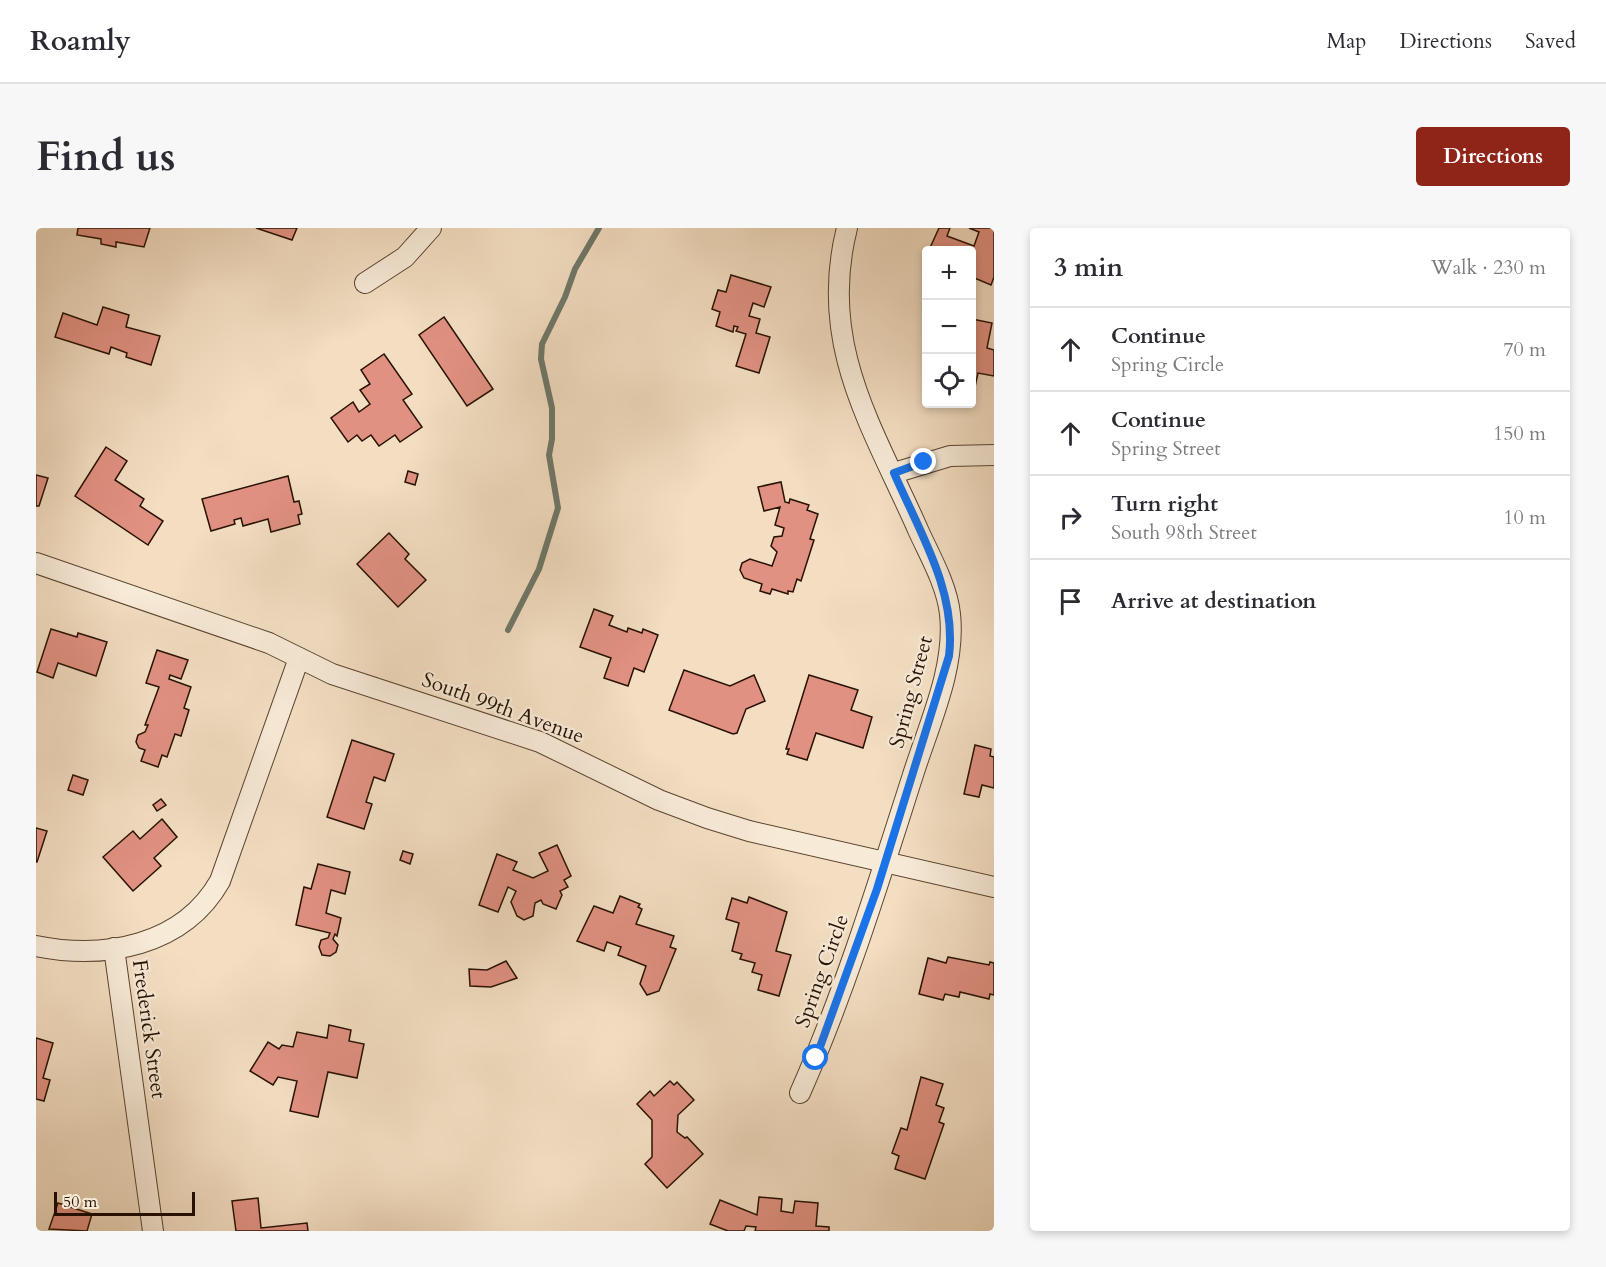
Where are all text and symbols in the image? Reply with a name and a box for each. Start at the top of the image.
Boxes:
text: Roamly [30,22,131,60]
text: Map [1326,27,1366,56]
text: Directions [1399,27,1492,56]
text: Saved [1525,27,1576,56]
button: Directions [1416,127,1570,186]
text: Find us [36,128,176,185]
map controls [922,246,976,408]
button: + [922,246,976,300]
text: 3 min [1054,250,1123,285]
text: Walk · 230 m [1431,254,1546,281]
button: − [922,300,976,354]
text: Continue [1111,321,1206,351]
icon: ahead [1054,333,1087,366]
text: 70 m [1503,336,1546,363]
text: Spring Circle [1111,351,1224,378]
button: locate [922,354,976,408]
text: Continue [1111,405,1206,435]
icon: ahead [1054,417,1087,450]
text: 150 m [1493,420,1546,447]
text: Spring Street [1111,435,1221,462]
route end [910,448,936,474]
text: Turn right [1111,489,1218,519]
icon: right [1054,501,1087,534]
text: 10 m [1503,504,1546,531]
text: South 98th Street [1111,519,1257,546]
icon: arrive [1054,585,1087,618]
text: Arrive at destination [1111,586,1316,616]
street label: Spring Street [882,632,940,751]
street label: South 99th Avenue [418,665,588,751]
street label: Spring Circle [788,910,856,1032]
street label: Frederick Street [125,957,173,1101]
route start [802,1044,828,1070]
scale bar [54,1189,195,1216]
text: 50 m [63,1191,97,1213]

